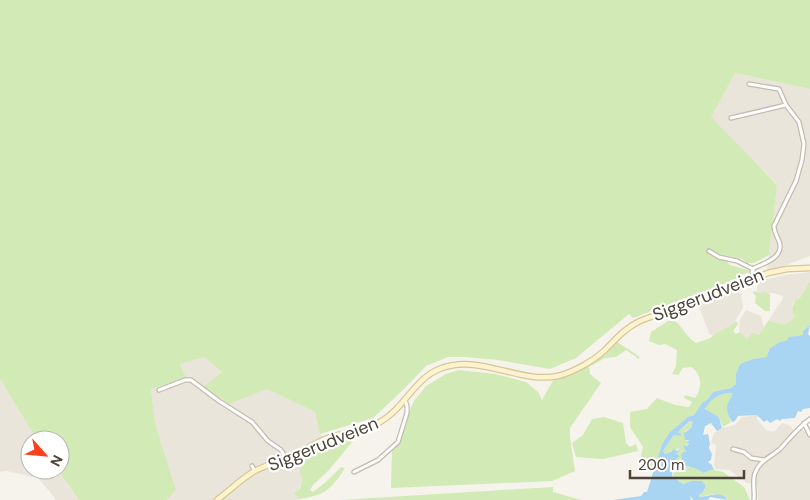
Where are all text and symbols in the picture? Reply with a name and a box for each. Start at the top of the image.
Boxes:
street label: Siggerudveien [649,263,767,327]
street label: Siggerudveien [264,411,382,477]
north arrow [20,430,70,480]
scale bar [630,448,744,480]
text: N [46,452,67,470]
text: 200 m [638,455,684,475]

